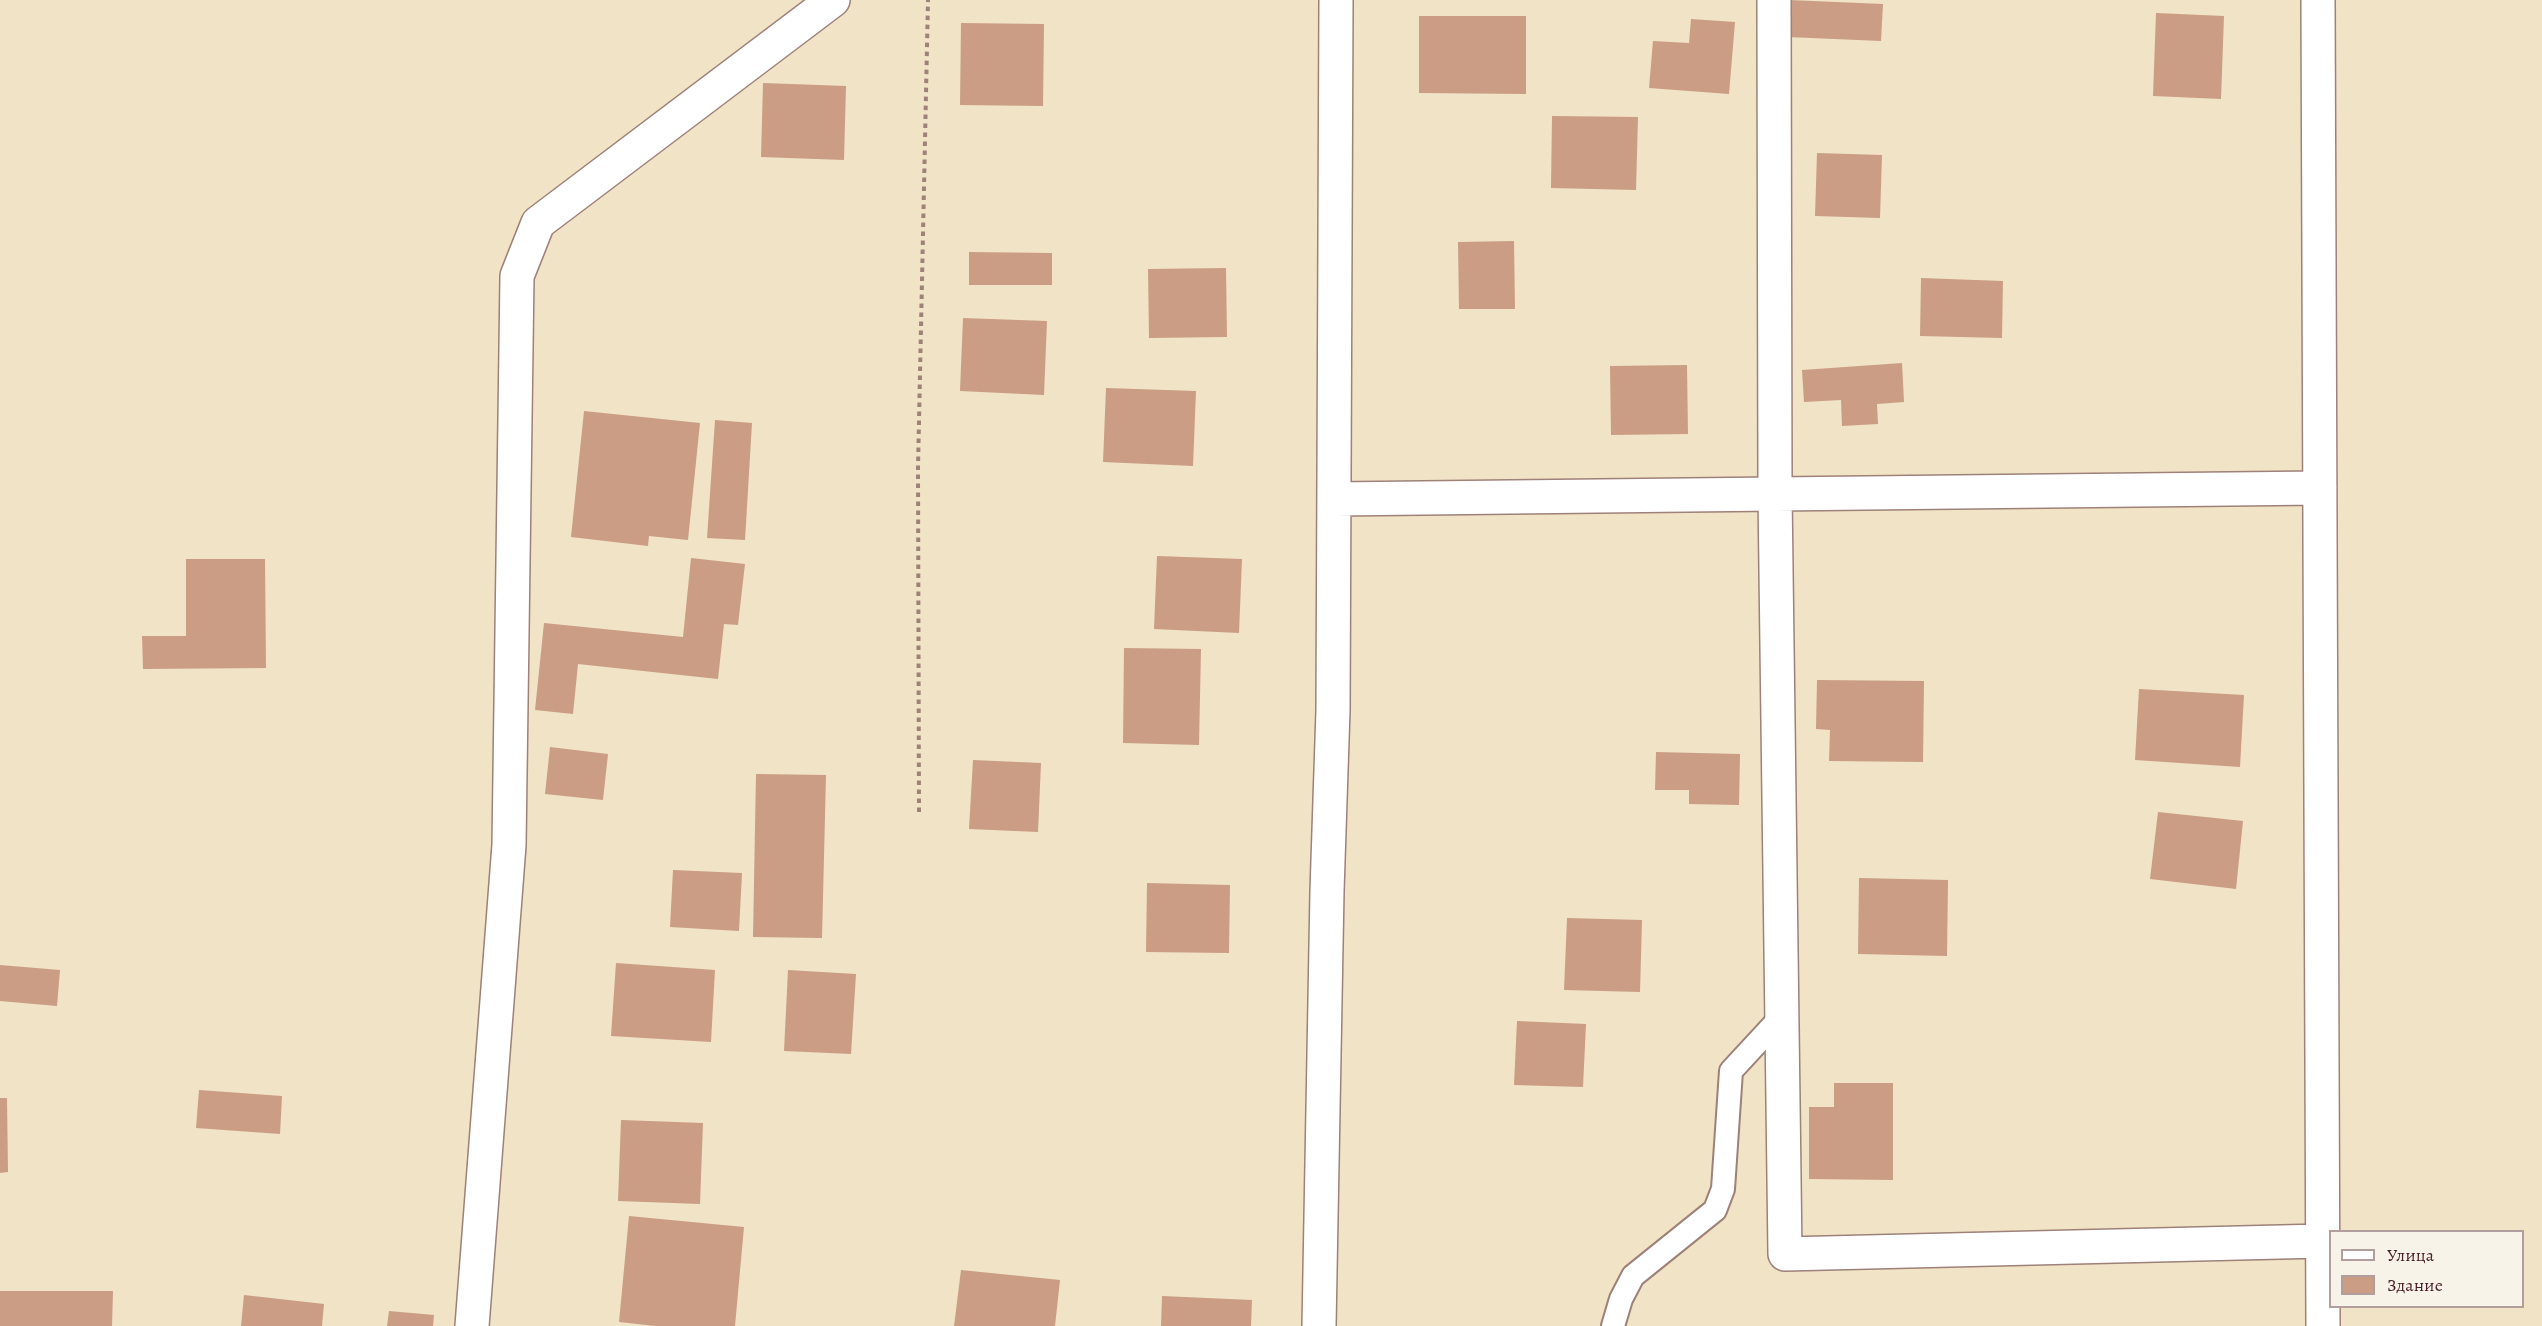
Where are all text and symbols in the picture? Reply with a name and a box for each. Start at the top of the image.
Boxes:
legend [2329,1230,2524,1308]
text: Улица [2387,1243,2434,1267]
text: Здание [2387,1273,2443,1297]

